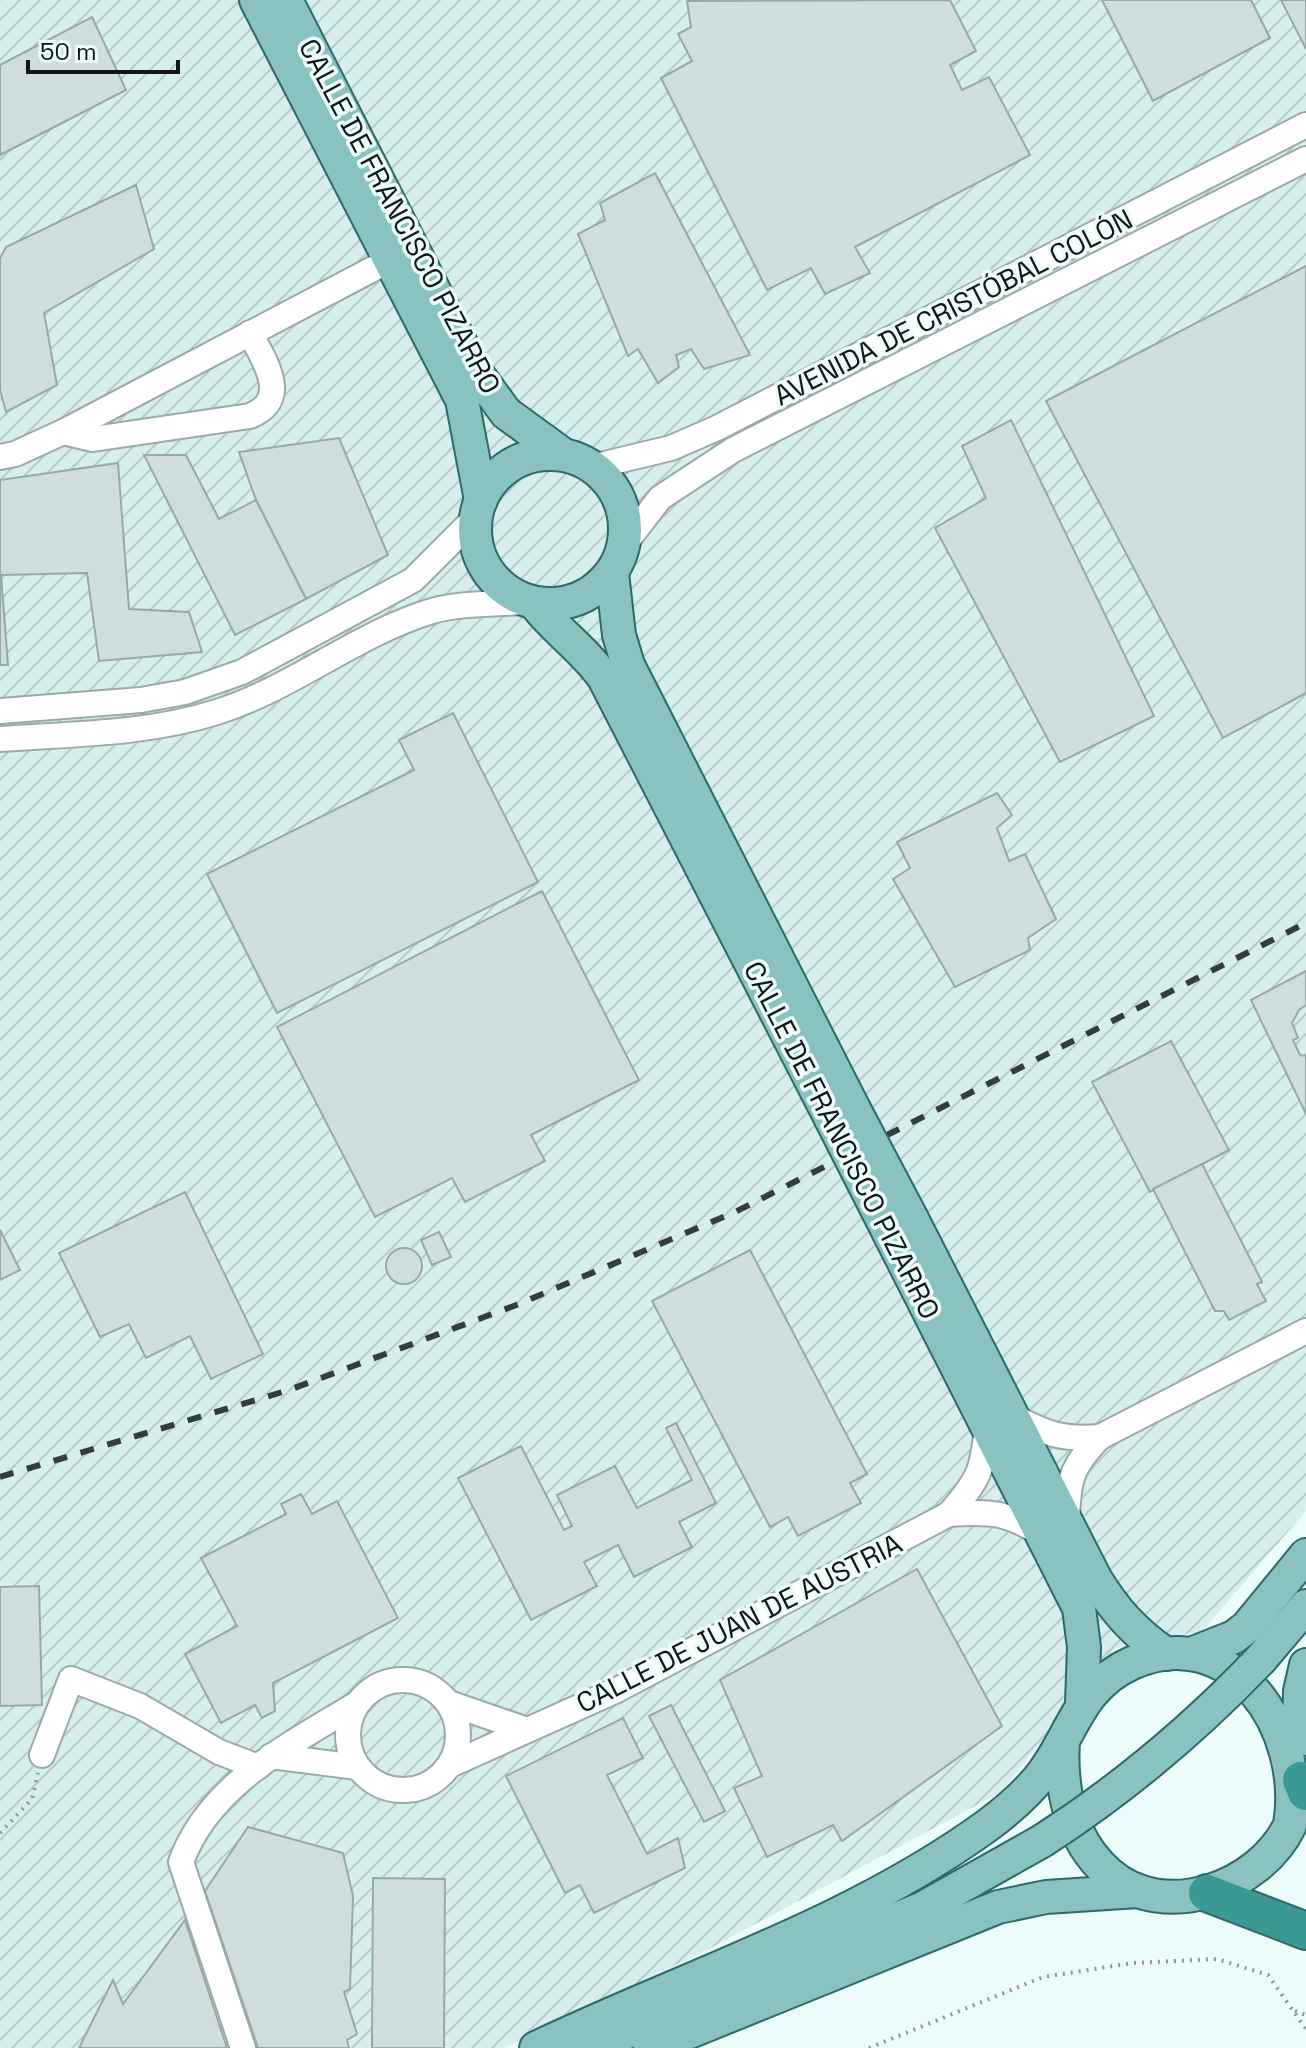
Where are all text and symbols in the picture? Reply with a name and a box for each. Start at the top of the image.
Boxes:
scale bar [28,24,178,74]
street label: CALLE DE FRANCISCO PIZARRO [291,32,509,400]
text: 50 m [40,36,97,67]
street label: AVENIDA DE CRISTÓBAL COLÓN [768,201,1138,413]
street label: CALLE DE FRANCISCO PIZARRO [736,955,948,1325]
street label: CALLE DE JUAN DE AUSTRIA [570,1525,908,1721]

